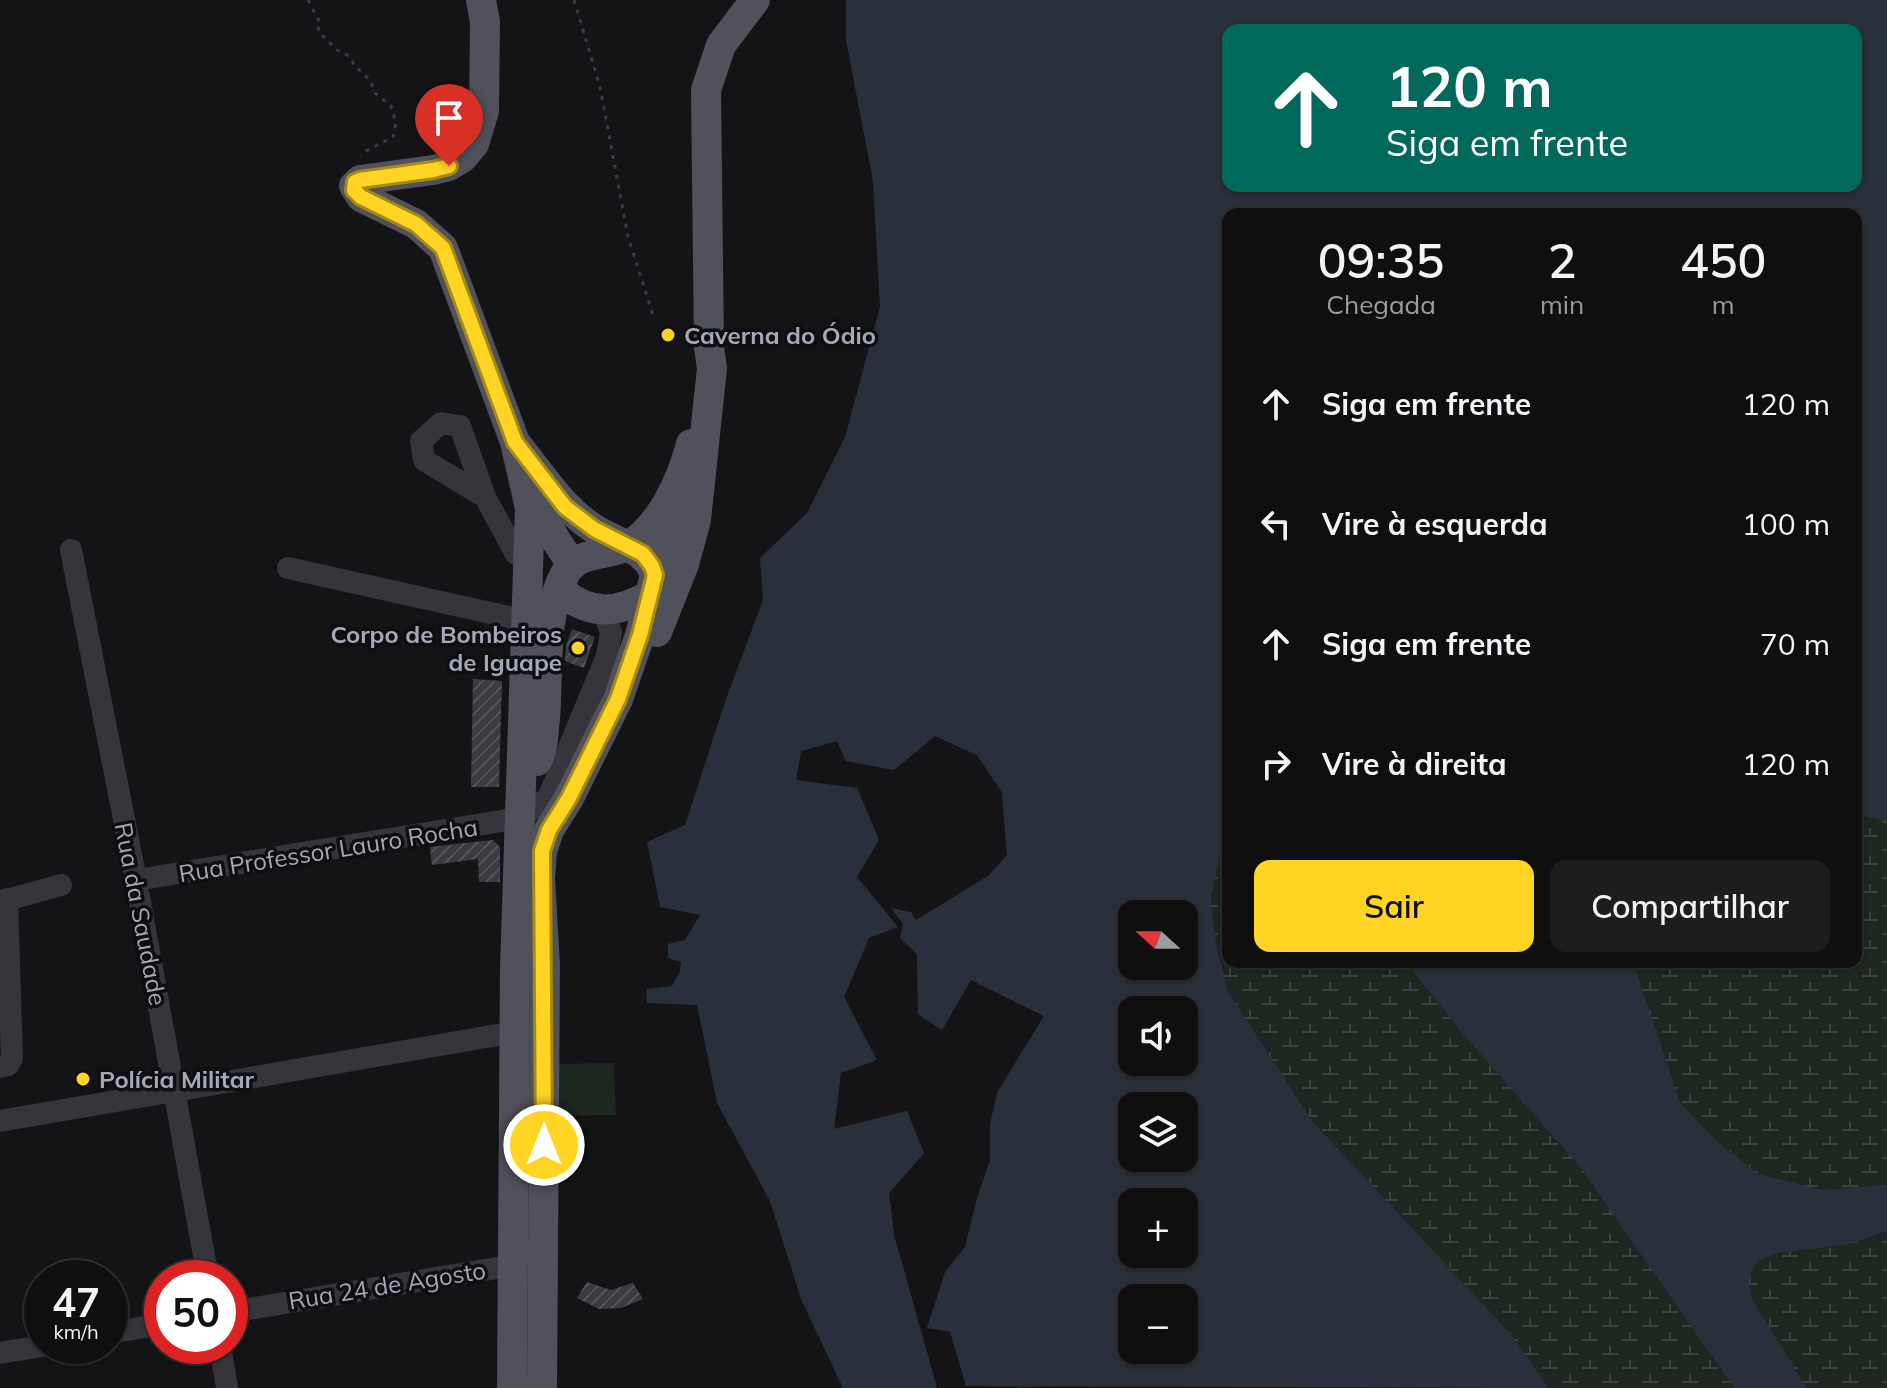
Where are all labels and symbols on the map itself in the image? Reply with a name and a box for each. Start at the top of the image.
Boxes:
pin [415,84,483,166]
place label: Caverna do Ódio [684,320,876,350]
marker: Caverna do Ódio [659,326,677,344]
place label: Corpo de Bombeiros de Iguape [330,619,562,677]
marker: Corpo de Bombeiros de Iguape [569,639,587,657]
street label: Rua Professor Lauro Rocha [176,812,480,888]
street label: Rua da Saudade [109,820,173,1008]
north arrow [1118,900,1198,980]
place label: Polícia Militar [99,1064,255,1094]
marker: Polícia Militar [74,1070,92,1088]
position arrow [502,1103,586,1187]
street label: Rua 24 de Agosto [286,1255,488,1315]
speed limit sign: 50 [144,1260,248,1364]

